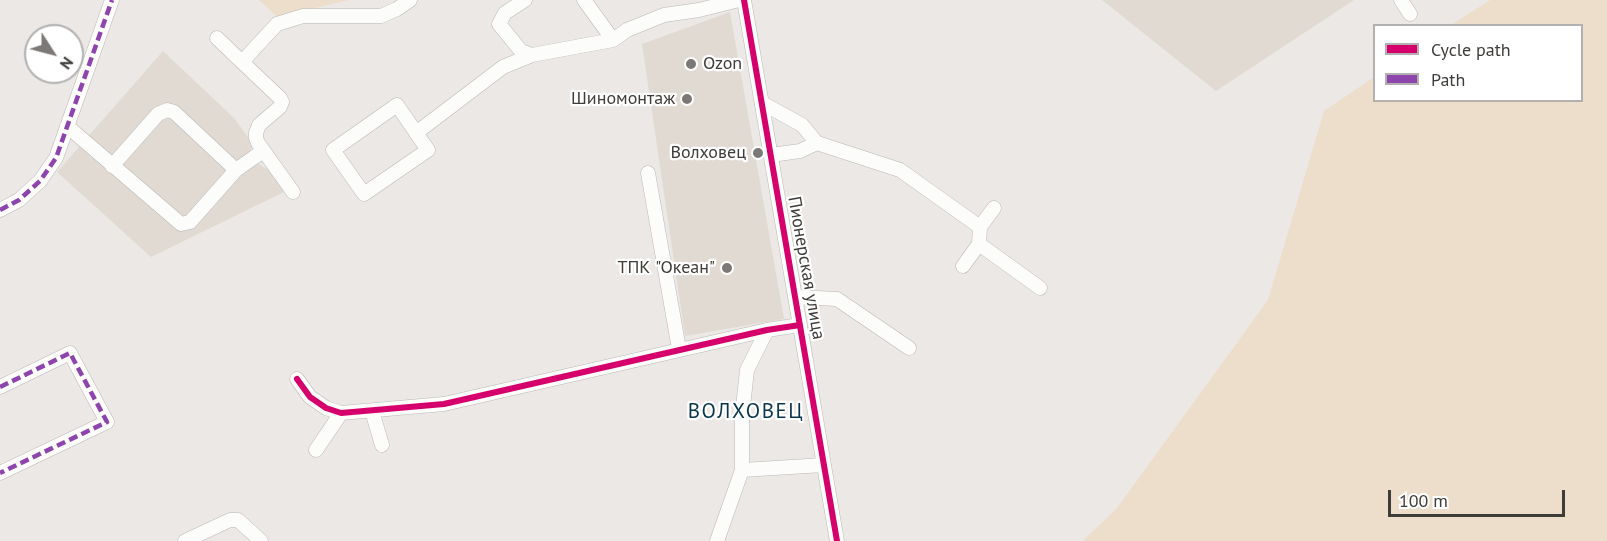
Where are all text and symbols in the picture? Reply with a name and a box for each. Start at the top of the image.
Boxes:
north arrow [24,24,84,84]
legend [1373,24,1583,102]
text: Cycle path [1431,38,1511,61]
text: N [56,53,78,74]
place label: Ozon [703,53,742,75]
marker: Ozon [684,57,698,71]
text: Path [1431,68,1465,91]
place label: Шиномонтаж [571,88,675,110]
marker: Шиномонтаж [680,92,694,106]
place label: Волховец [670,142,746,164]
marker: Волховец [751,146,765,160]
street label: Пионерская улица [783,195,829,341]
place label: ТПК "Океан" [618,257,715,279]
marker: ТПК "Океан" [720,261,734,275]
district label: ВОЛХОВЕЦ [688,399,804,425]
scale bar [1391,478,1568,516]
text: 100 m [1399,489,1448,512]

